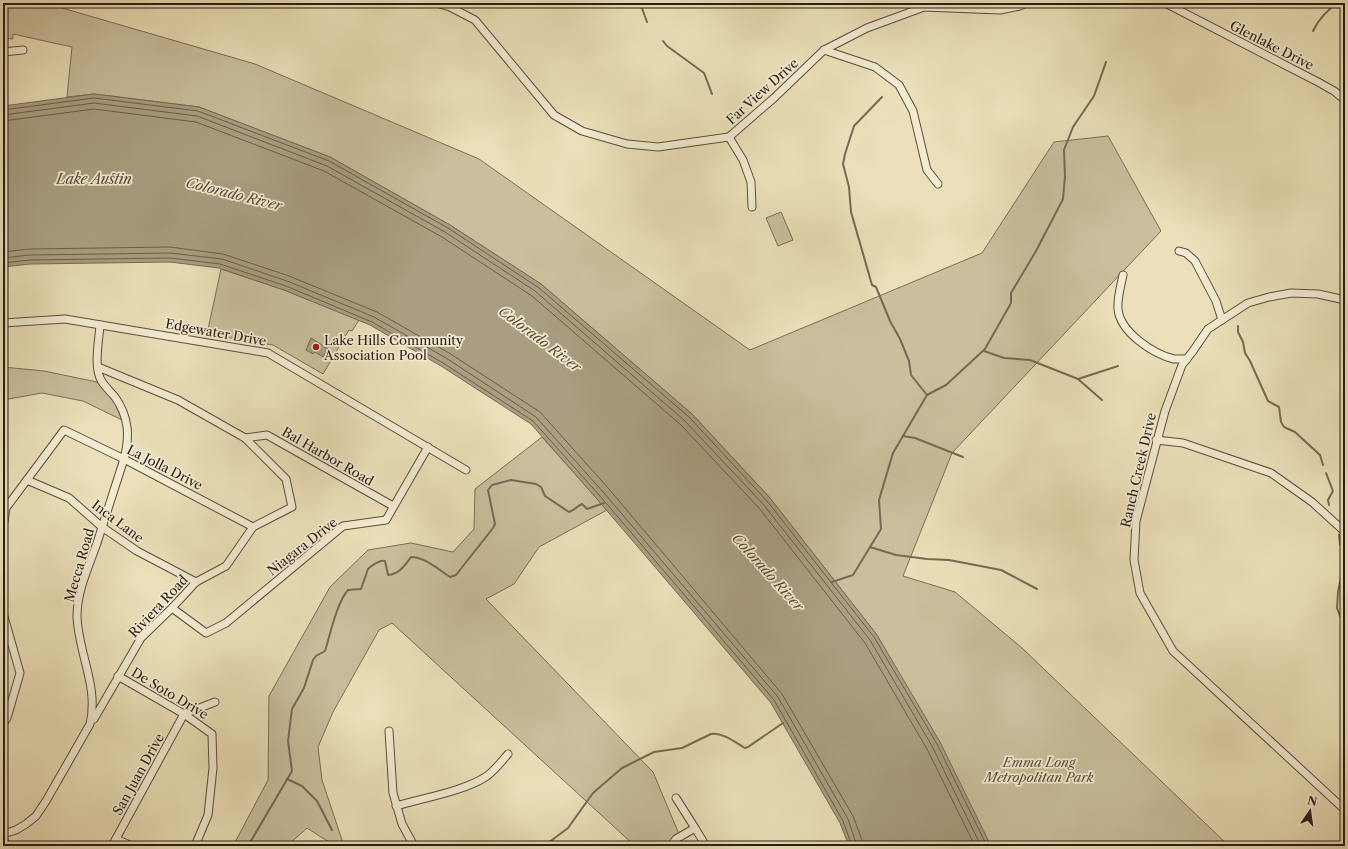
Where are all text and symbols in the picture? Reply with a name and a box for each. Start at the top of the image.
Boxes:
street label: Glenlake Drive [1227,17,1317,73]
street label: Far View Drive [723,55,801,127]
water label: Lake Austin [55,170,132,188]
water label: Colorado River [184,173,285,215]
water label: Colorado River [495,302,586,377]
street label: Edgewater Drive [164,315,268,349]
place label: Lake Hills Community Association Pool [323,332,464,363]
marker: Lake Hills Community Association Pool [311,342,321,352]
street label: Ranch Creek Drive [1117,411,1159,529]
street label: Bal Harbor Road [279,423,377,489]
street label: La Jolla Drive [124,441,206,493]
street label: Inca Lane [89,496,147,546]
street label: Niagara Drive [264,514,340,578]
street label: Mecca Road [61,526,97,604]
water label: Colorado River [728,529,809,616]
street label: Riviera Road [125,571,191,640]
street label: De Soto Drive [129,664,211,722]
street label: San Juan Drive [109,730,167,818]
park label: Emma Long Metropolitan Park [982,754,1094,785]
north arrow [1290,791,1330,831]
text: N [1306,793,1319,809]

